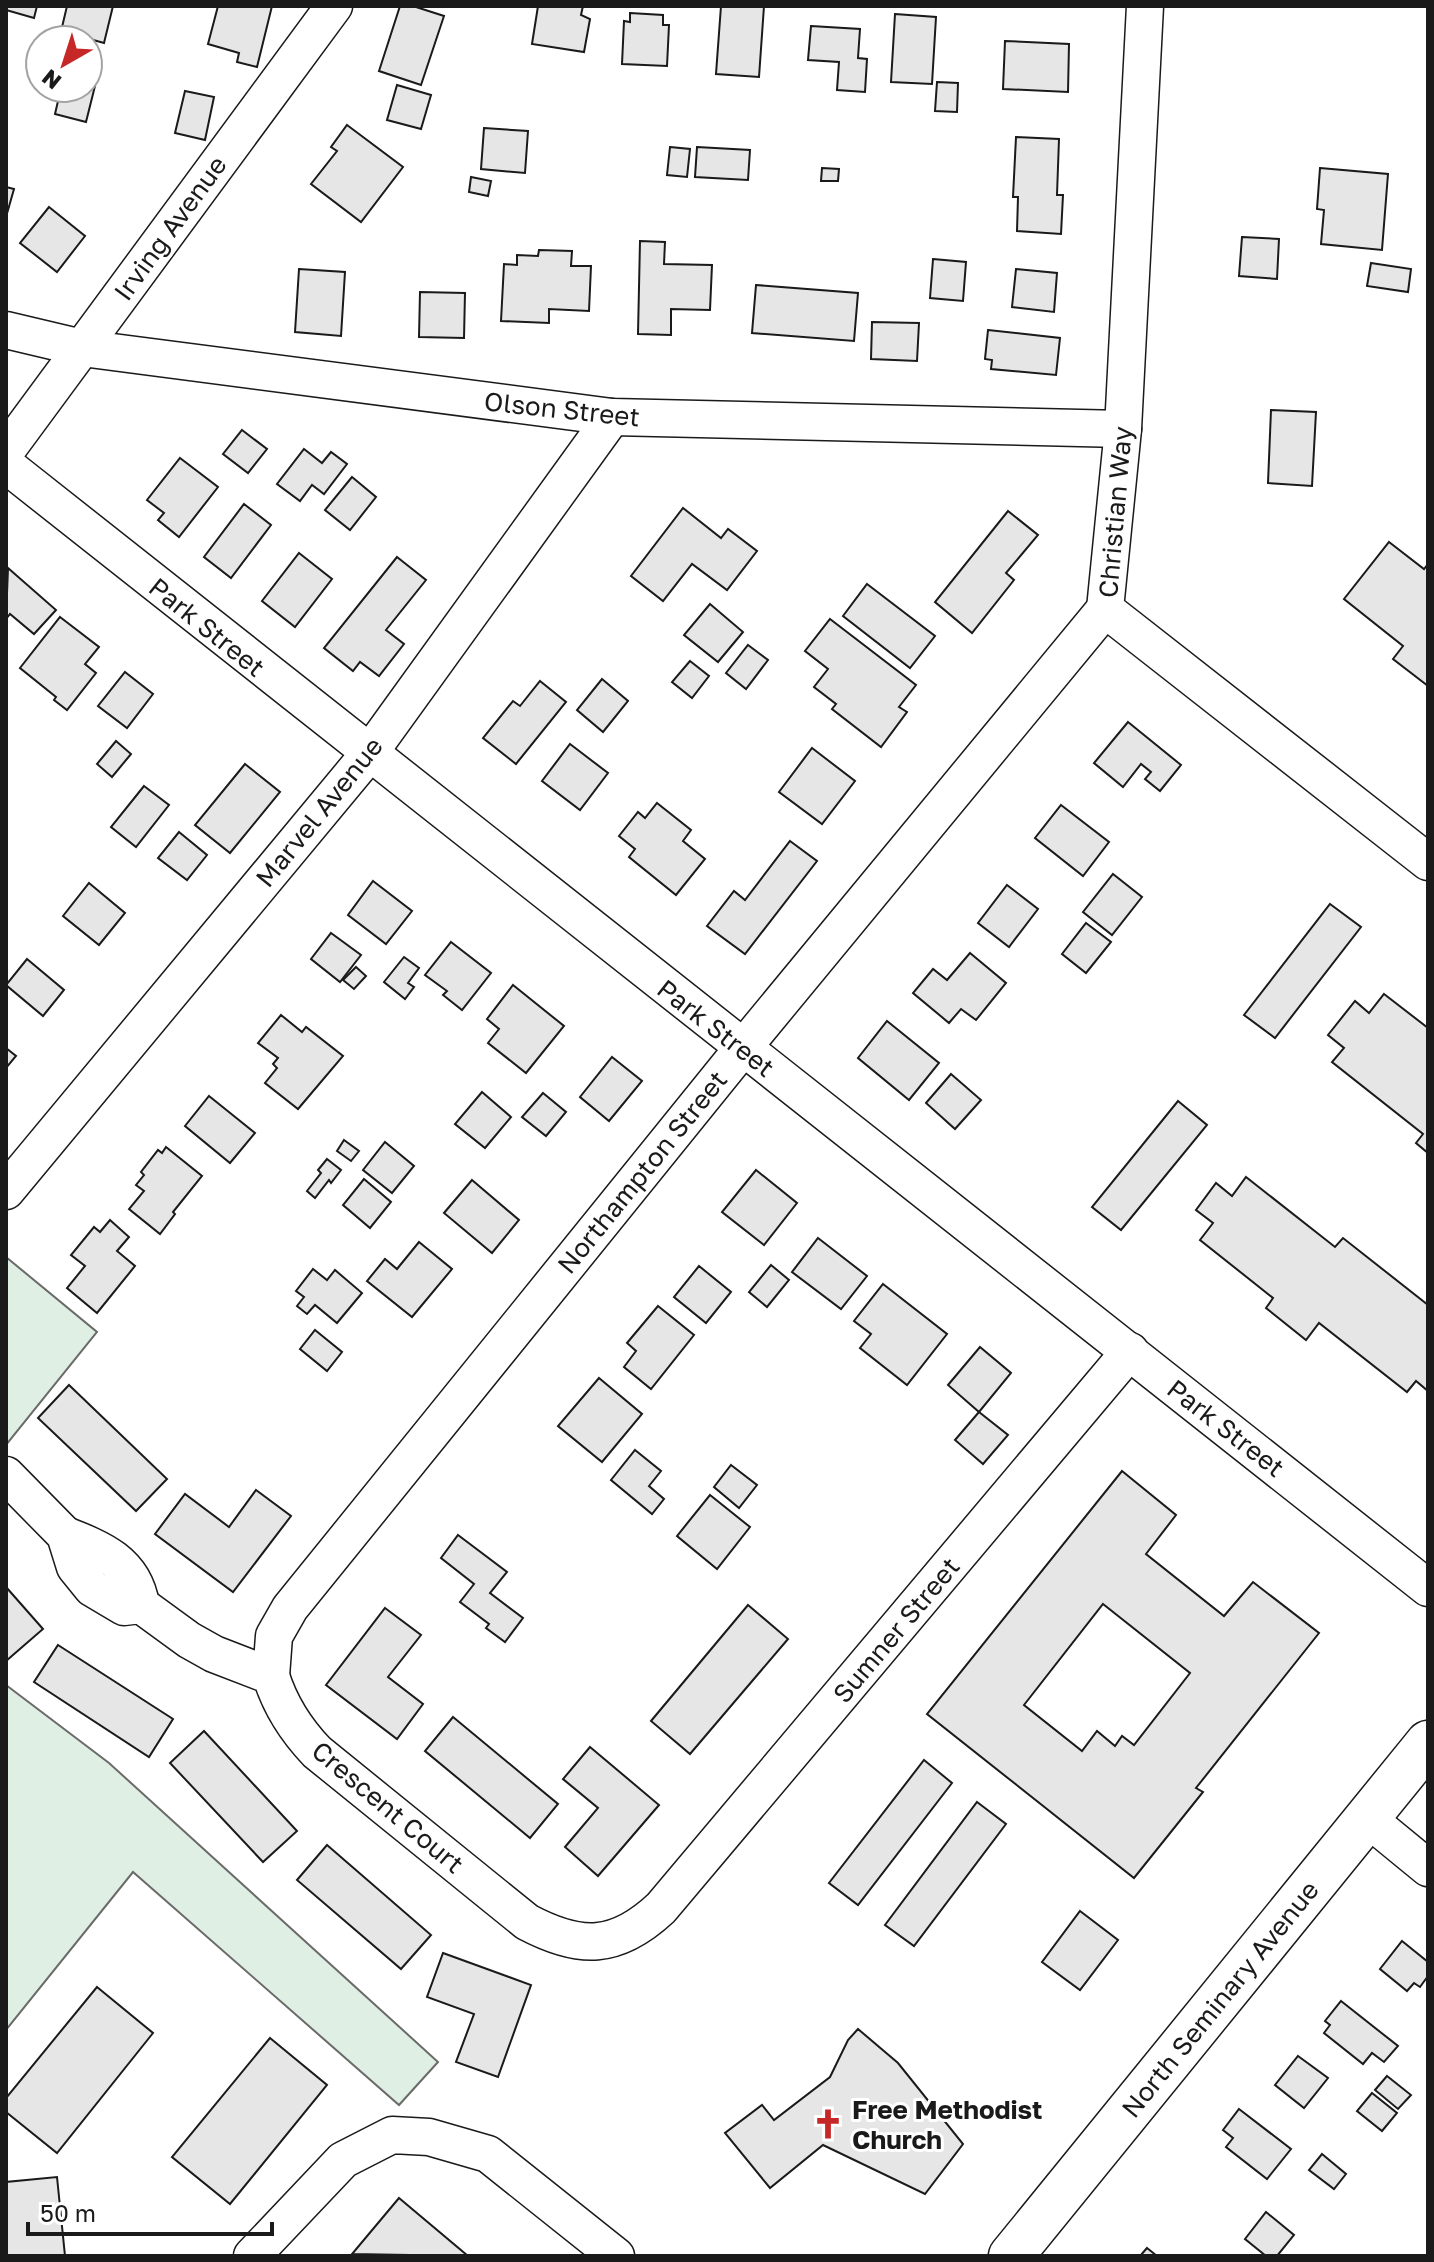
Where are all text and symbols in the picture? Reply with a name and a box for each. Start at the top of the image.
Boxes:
north arrow [24,24,104,104]
text: N [36,64,66,96]
street label: Irving Avenue [107,150,233,306]
street label: Olson Street [483,385,641,433]
street label: Christian Way [1092,425,1138,599]
street label: Park Street [143,571,271,683]
street label: Marvel Avenue [249,731,389,893]
street label: Park Street [651,973,781,1083]
street label: Northampton Street [551,1064,733,1280]
street label: Park Street [1161,1373,1291,1483]
street label: Sumner Street [826,1551,966,1709]
street label: Crescent Court [306,1735,470,1879]
street label: North Seminary Avenue [1115,1875,1325,2123]
place label: Free Methodist Church [852,2094,1042,2155]
church icon: Free Methodist Church [811,2107,845,2141]
scale bar [28,2186,272,2236]
text: 50 m [40,2198,96,2227]

